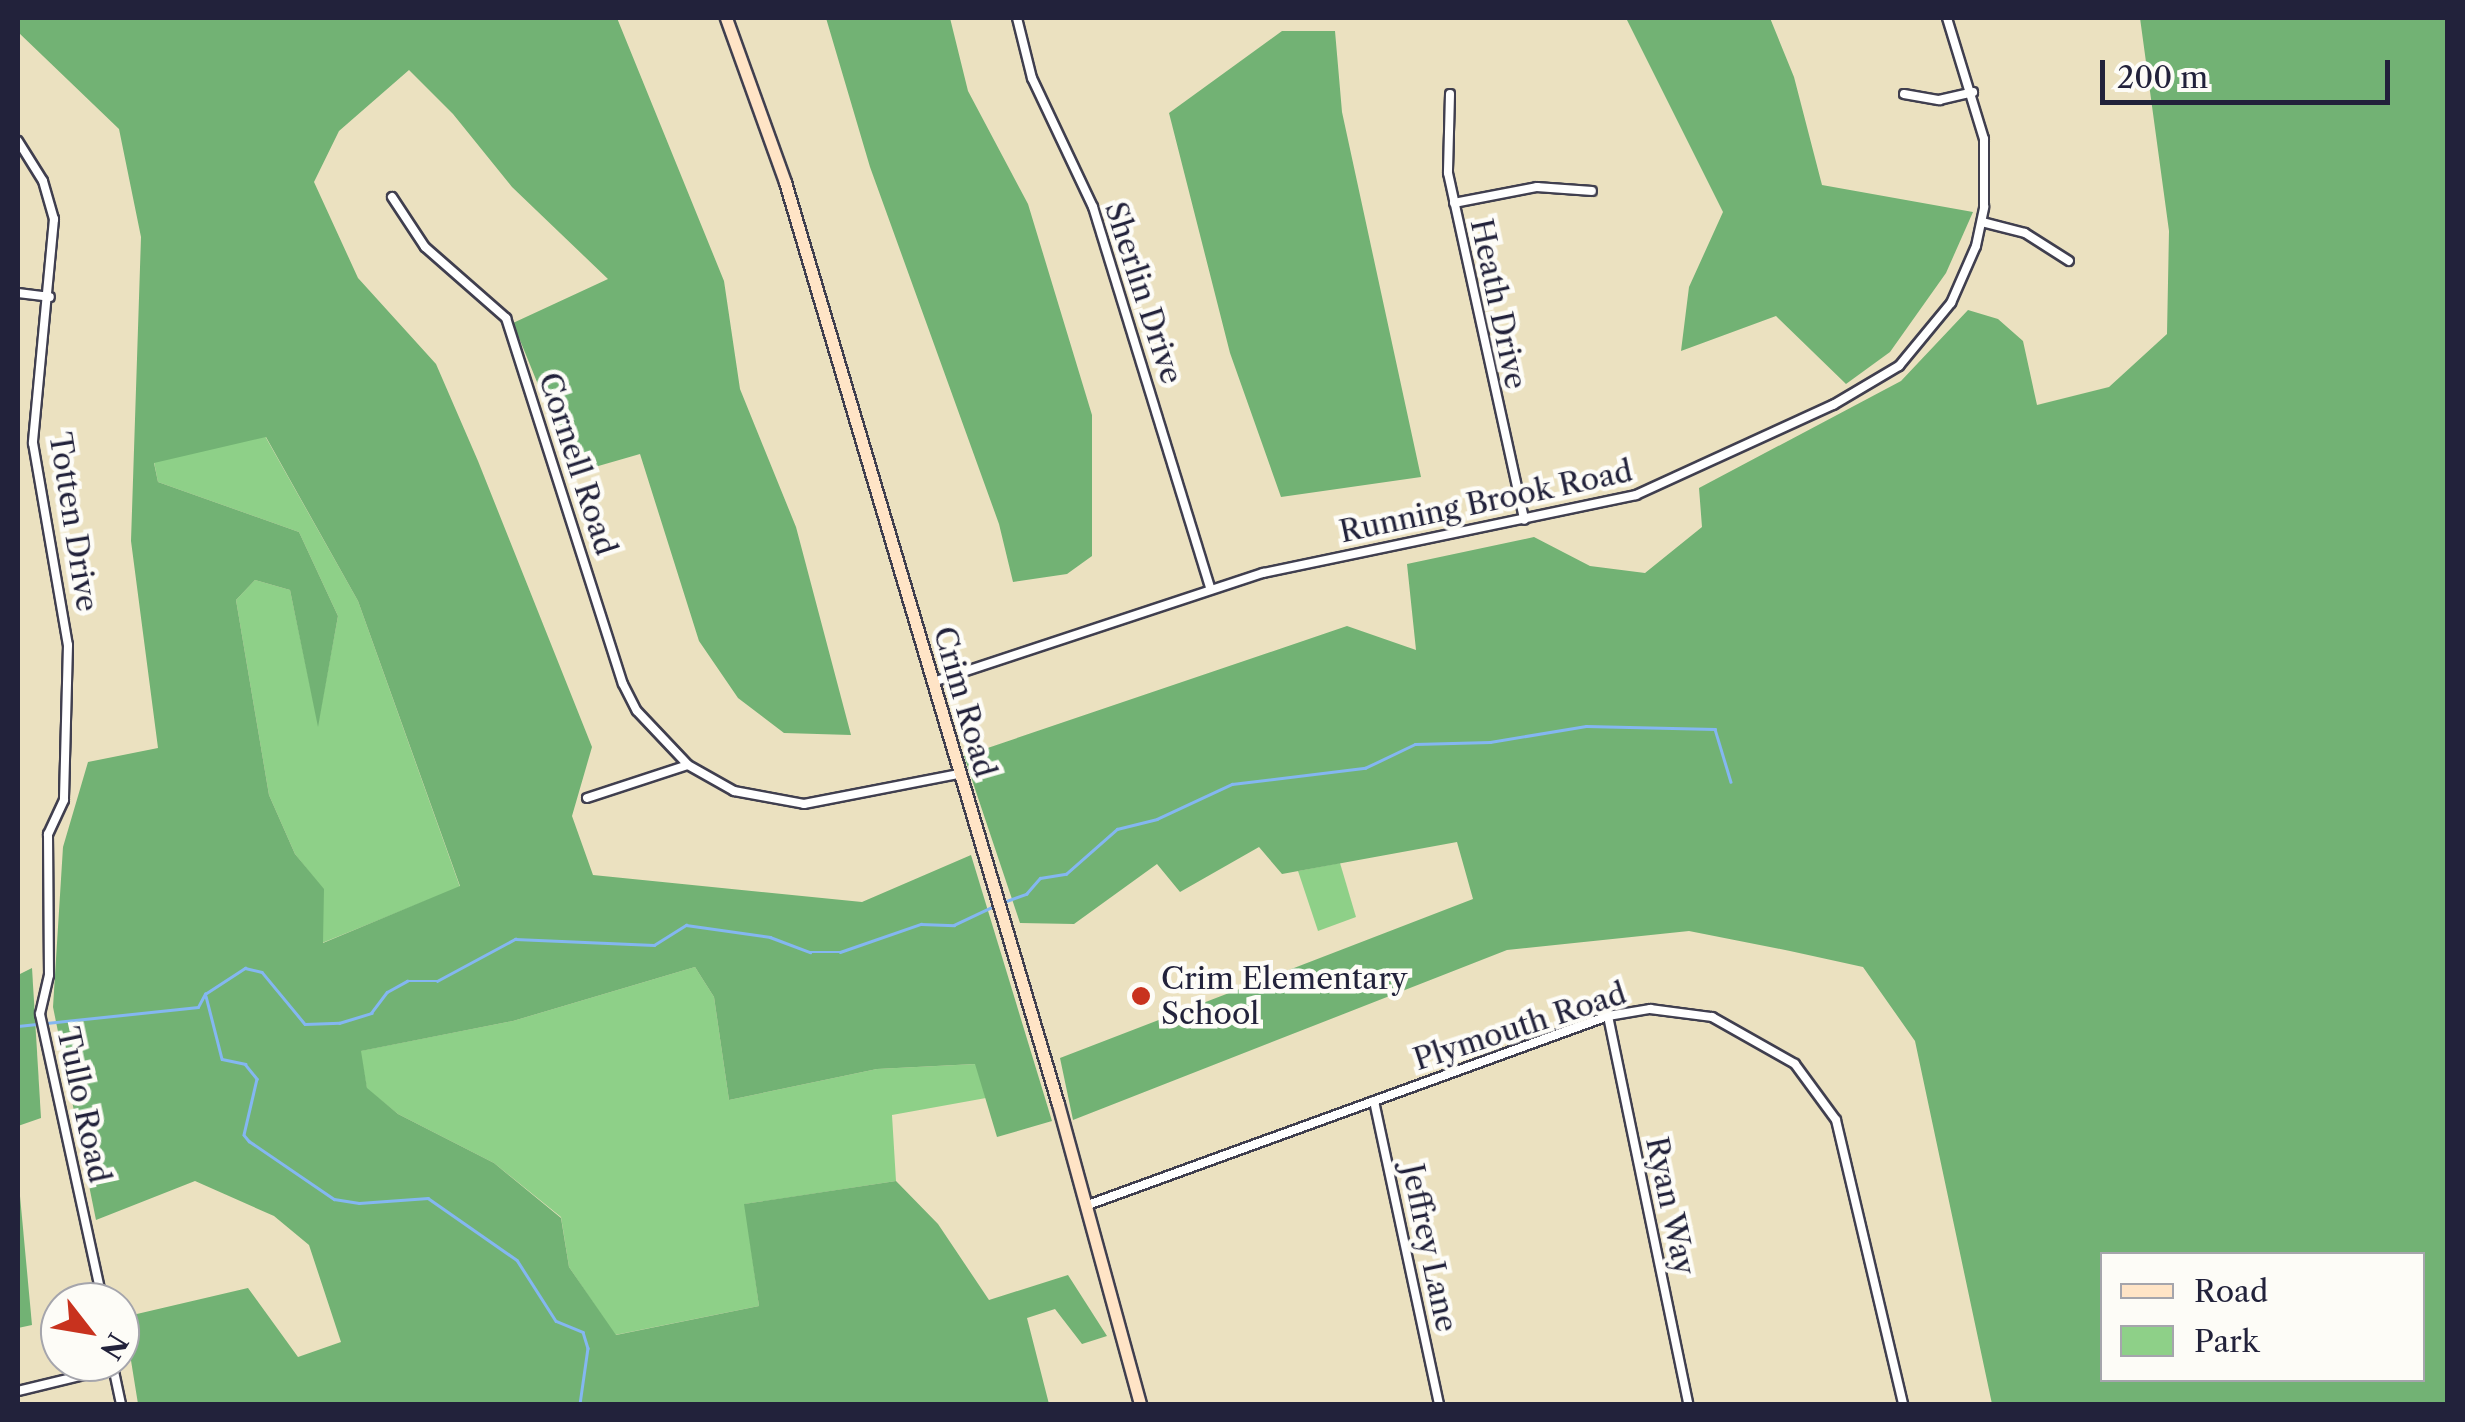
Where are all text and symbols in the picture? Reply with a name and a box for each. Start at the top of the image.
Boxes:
scale bar [2105,40,2395,102]
text: 200 m [2117,59,2208,96]
street label: Sherlin Drive [1097,198,1189,388]
street label: Heath Drive [1462,216,1534,392]
street label: Cornell Road [531,368,623,560]
street label: Totten Drive [41,430,105,614]
street label: Running Brook Road [1336,453,1636,551]
street label: Crim Road [925,623,1003,781]
place label: Crim Elementary School [1161,961,1407,1032]
street label: Plymouth Road [1409,976,1631,1078]
marker: Crim Elementary School [1130,985,1152,1007]
street label: Tullo Road [49,1024,117,1186]
street label: Ryan Way [1638,1133,1702,1279]
street label: Jeffrey Lane [1394,1160,1464,1336]
legend [2100,1252,2425,1382]
text: Road [2194,1273,2268,1310]
north arrow [40,1282,140,1382]
text: Park [2194,1323,2259,1360]
text: N [93,1327,135,1366]

